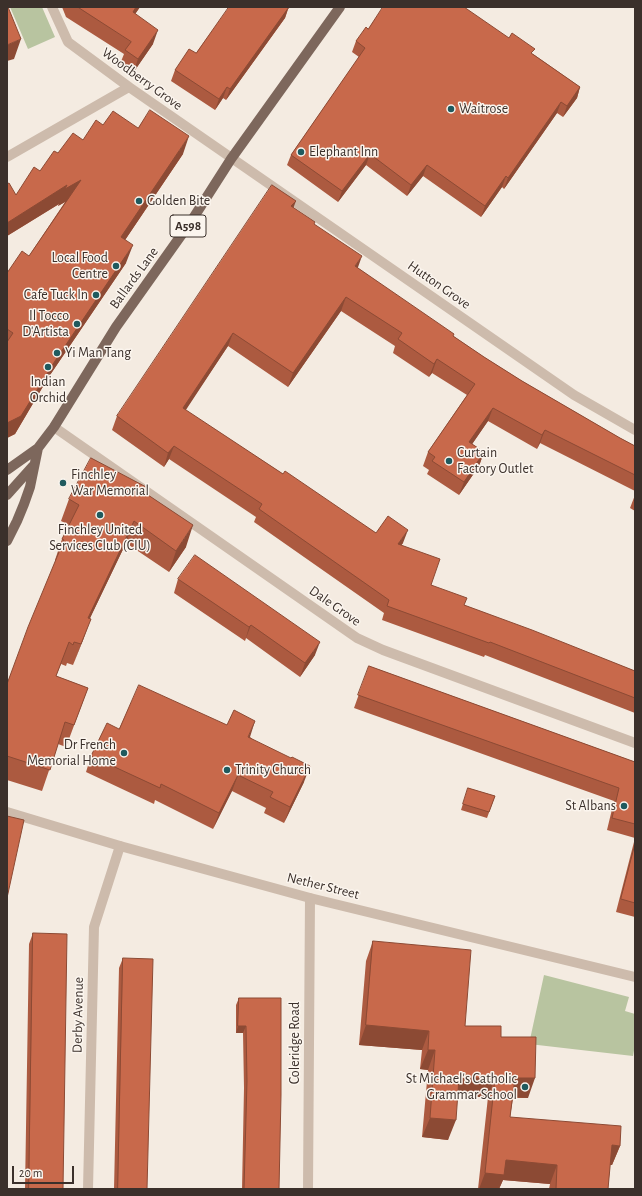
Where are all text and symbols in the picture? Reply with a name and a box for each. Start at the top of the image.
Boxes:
street label: Woodberry Grove [98,44,186,114]
place label: Waitrose [459,101,508,117]
marker: Waitrose [446,104,456,114]
place label: Elephant Inn [309,144,378,160]
marker: Elephant Inn [296,147,306,157]
place label: Golden Bite [147,193,210,209]
marker: Golden Bite [134,196,144,206]
road number: A598 [170,215,206,237]
street label: Ballards Lane [106,244,162,312]
place label: Local Food Centre [51,250,108,282]
street label: Hutton Grove [404,257,474,313]
marker: Local Food Centre [111,261,121,271]
place label: Cafe Tuck In [24,287,88,303]
marker: Cafe Tuck In [91,290,101,300]
place label: Il Tocco D'Artista [22,308,69,340]
marker: Il Tocco D'Artista [72,319,82,329]
place label: Yi Man Tang [65,345,131,361]
marker: Yi Man Tang [52,348,62,358]
marker: Indian Orchid [43,362,53,372]
place label: Indian Orchid [30,374,66,406]
place label: Curtain Factory Outlet [457,445,533,478]
marker: Curtain Factory Outlet [444,456,454,466]
place label: Finchley War Memorial [71,467,149,500]
marker: Finchley War Memorial [58,478,68,488]
marker: Finchley United Services Club (CIU) [95,510,105,520]
place label: Finchley United Services Club (CIU) [49,522,151,554]
street label: Dale Grove [306,582,364,630]
place label: Dr French Memorial Home [27,737,116,770]
marker: Dr French Memorial Home [119,748,129,758]
place label: Trinity Church [235,762,311,778]
marker: Trinity Church [222,765,232,775]
place label: St Albans [565,798,616,814]
marker: St Albans [619,801,629,811]
street label: Nether Street [285,869,361,903]
street label: Derby Avenue [69,977,87,1053]
street label: Coleridge Road [287,1002,303,1084]
place label: St Michael's Catholic Grammar School [406,1071,517,1104]
marker: St Michael's Catholic Grammar School [520,1082,530,1092]
scale bar [14,1158,76,1184]
text: 20 m [19,1167,42,1179]

